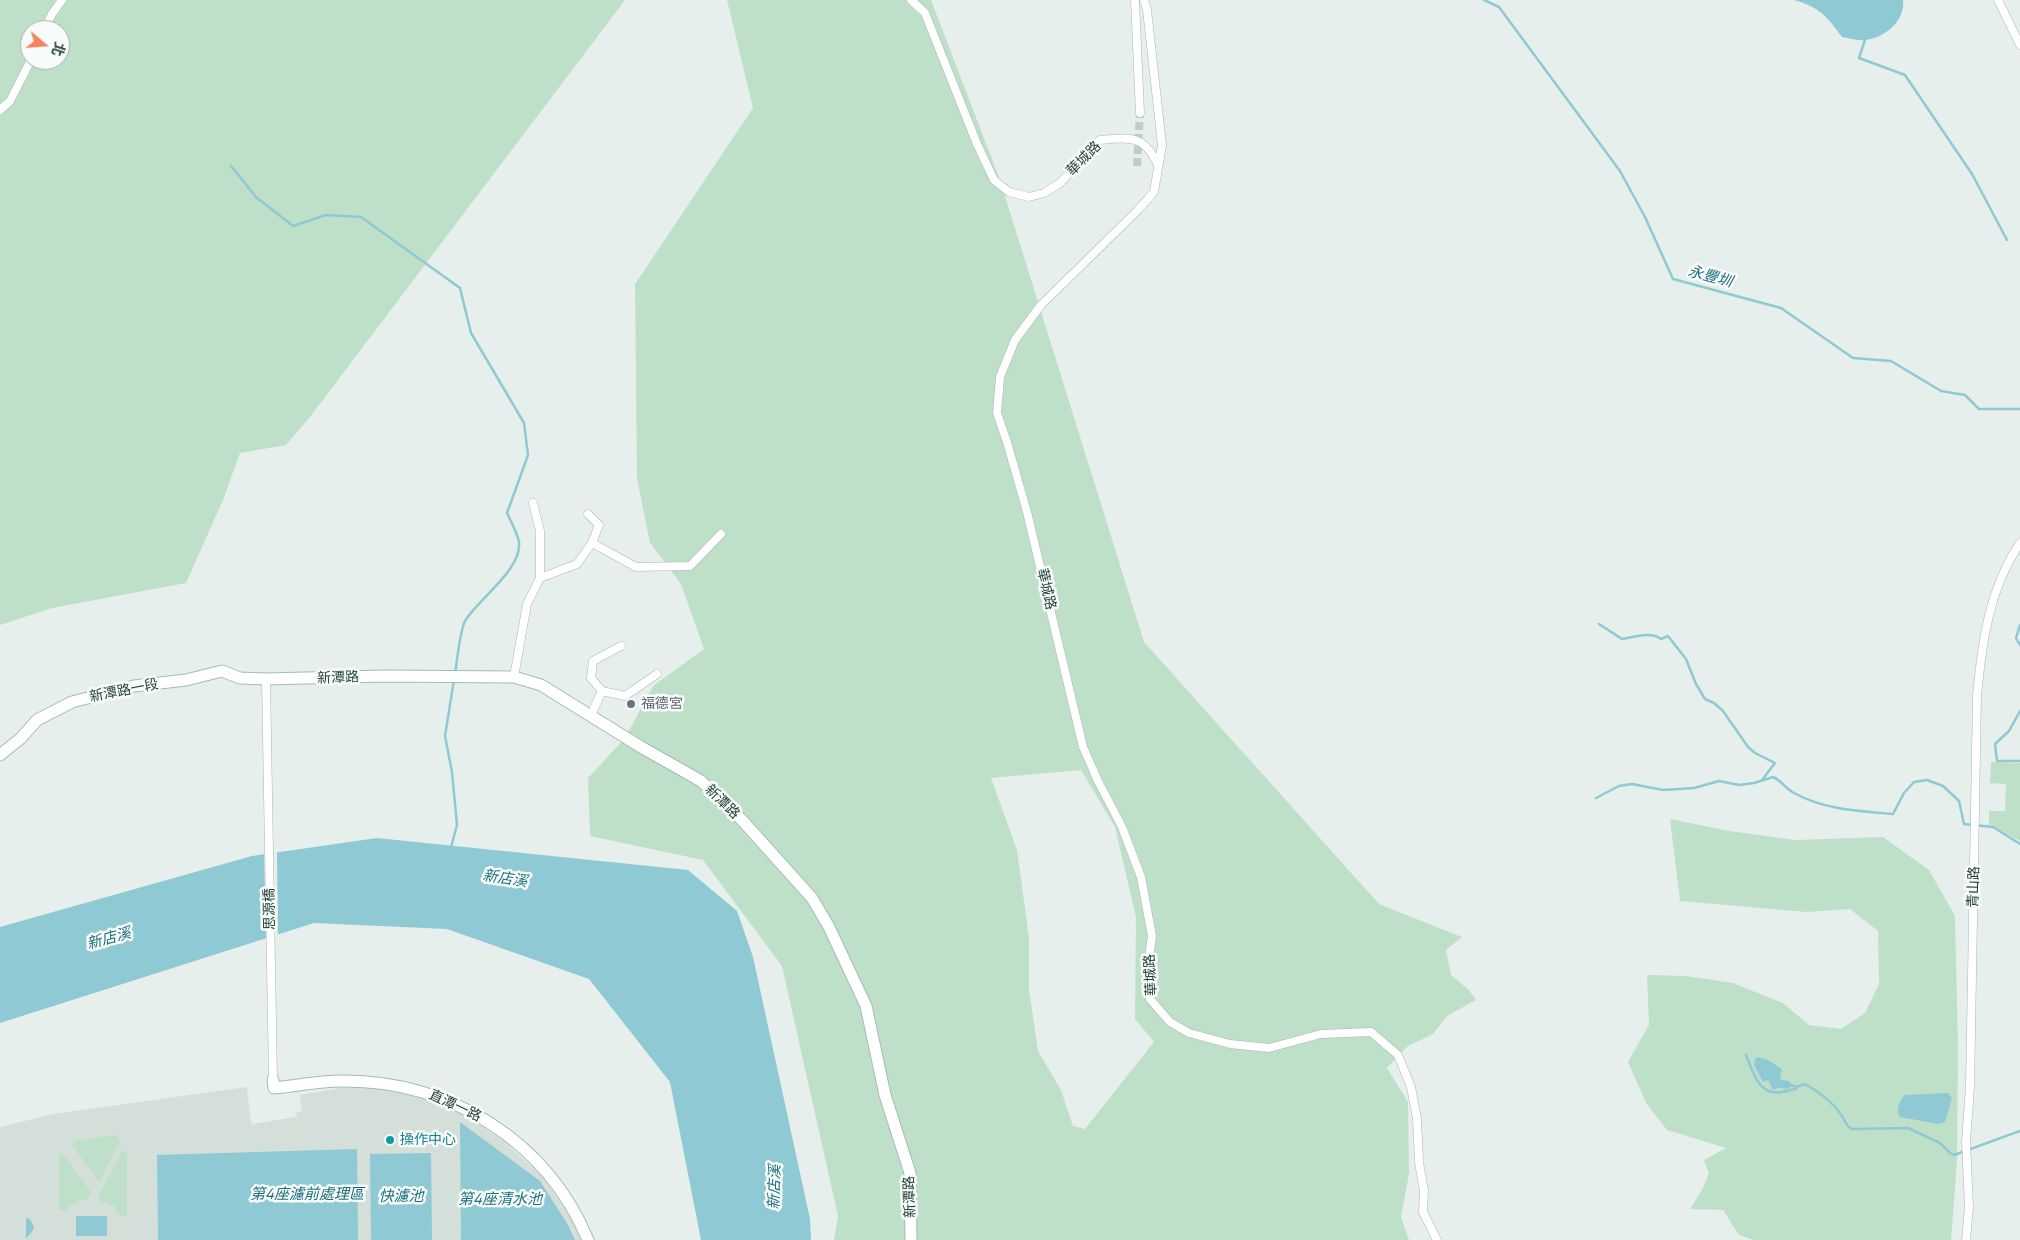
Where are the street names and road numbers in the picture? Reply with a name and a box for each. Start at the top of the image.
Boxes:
street label: 華城路 [1063,138,1105,180]
street label: 華城路 [1033,567,1059,611]
street label: 新潭路 [317,669,359,687]
street label: 新潭路一段 [88,676,160,706]
street label: 新潭路 [701,781,743,823]
street label: 青山路 [1965,866,1983,908]
street label: 思源橋 [261,888,279,930]
street label: 華城路 [1142,954,1160,996]
street label: 直潭一路 [426,1087,484,1125]
street label: 新潭路 [901,1176,919,1218]

